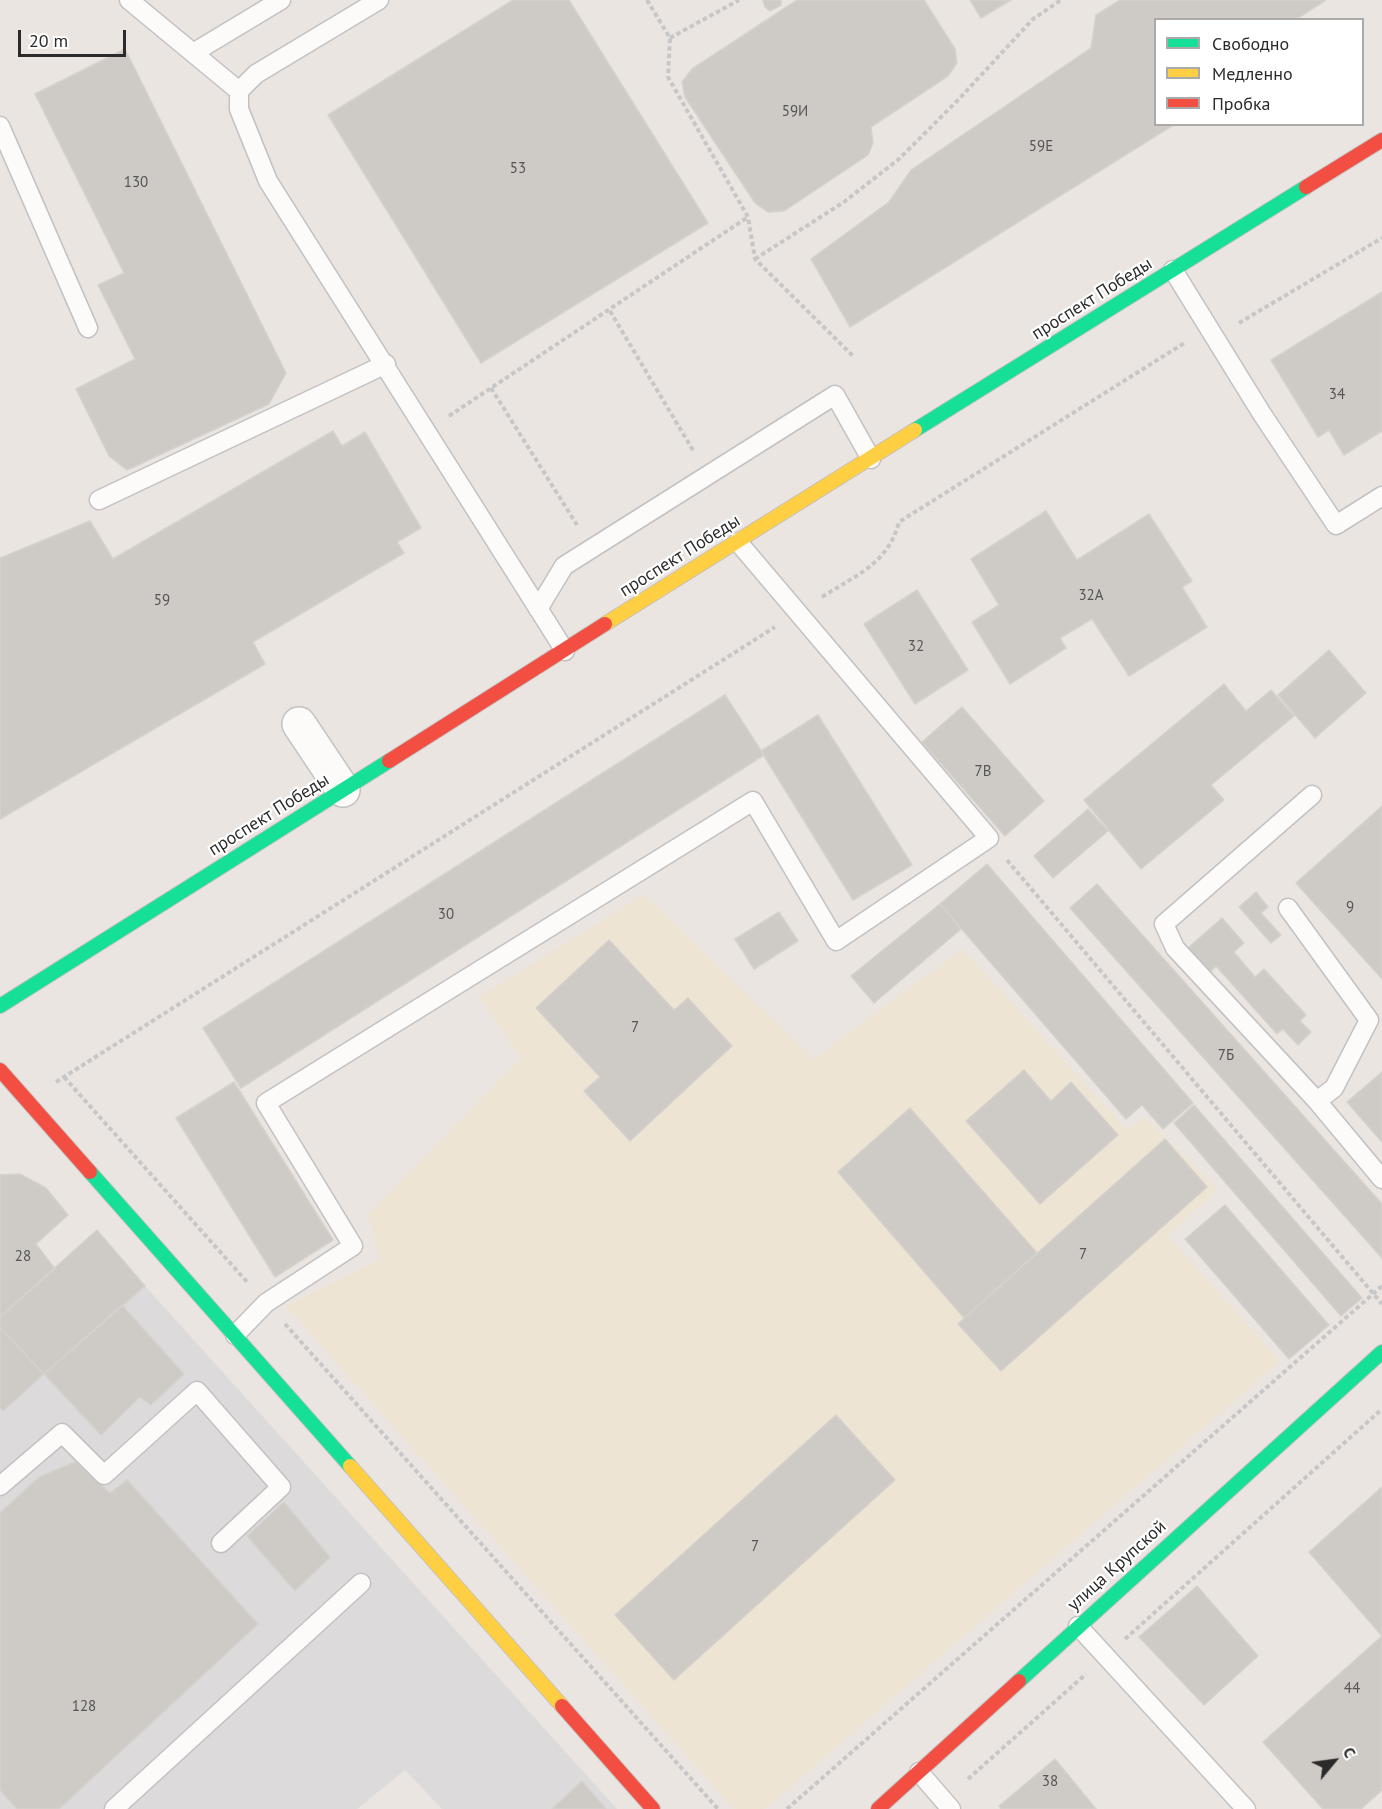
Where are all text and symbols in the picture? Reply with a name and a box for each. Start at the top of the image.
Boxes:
scale bar [21,18,129,56]
legend [1154,18,1364,126]
text: 20 m [29,29,68,52]
text: Свободно [1212,32,1289,55]
text: Медленно [1212,62,1293,85]
text: Пробка [1212,92,1270,115]
house number: 59И [782,103,808,121]
house number: 59Е [1029,138,1053,156]
house number: 53 [510,160,526,178]
house number: 130 [124,174,148,192]
street label: проспект Победы [1028,253,1156,345]
house number: 34 [1329,386,1345,404]
street label: проспект Победы [616,510,744,602]
house number: 32А [1078,587,1104,605]
house number: 59 [154,592,170,610]
house number: 32 [908,638,924,656]
house number: 7В [975,763,991,781]
street label: проспект Победы [205,769,333,861]
house number: 9 [1346,899,1354,917]
house number: 30 [438,906,454,924]
house number: 7 [631,1019,639,1037]
house number: 7Б [1218,1047,1234,1065]
house number: 7 [1079,1246,1087,1264]
house number: 28 [15,1248,31,1266]
street label: улица Крупской [1063,1516,1171,1616]
house number: 7 [751,1538,759,1556]
house number: 44 [1344,1680,1360,1698]
house number: 128 [72,1698,96,1716]
north arrow [1304,1731,1364,1791]
text: С [1339,1744,1361,1761]
house number: 38 [1042,1773,1058,1791]

